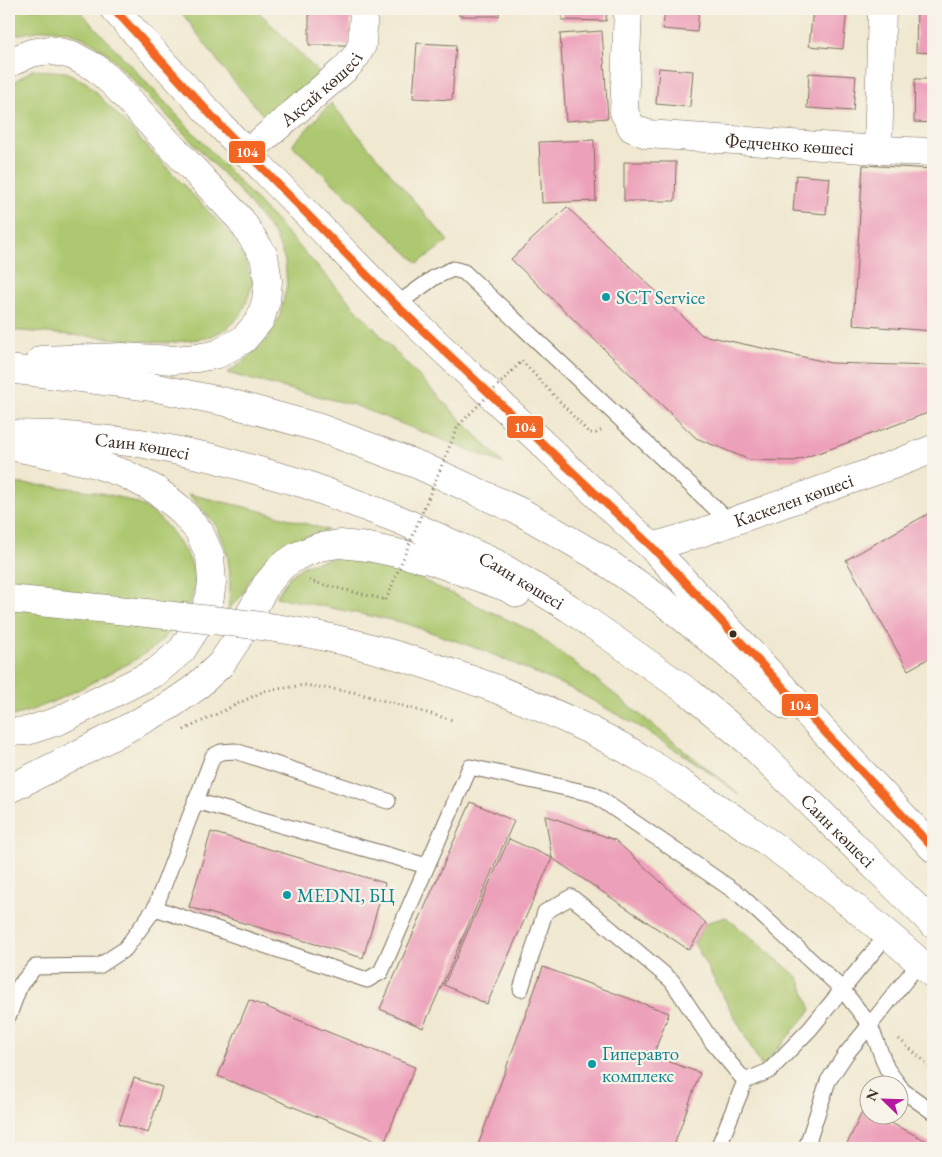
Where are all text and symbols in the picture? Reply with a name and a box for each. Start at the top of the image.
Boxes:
street label: Ақсай көшесі [274,48,369,133]
street label: Федченко көшесі [724,127,855,161]
line badge: 104 [228,140,266,164]
text: 104 [236,143,259,161]
place label: SCT Service [616,285,705,310]
marker: SCT Service [600,291,612,303]
line badge: 104 [506,415,544,439]
text: 104 [514,418,537,436]
street label: Саин көшесі [94,427,192,466]
street label: Каскелен көшесі [730,468,857,533]
street label: Саин көшесі [475,545,569,616]
unlabelled marker [728,629,738,639]
line badge: 104 [781,693,819,717]
text: 104 [789,696,812,714]
street label: Саин көшесі [795,788,881,873]
place label: MEDNI, БЦ [297,883,395,908]
marker: MEDNI, БЦ [281,889,293,901]
place label: Гиперавто комплекс [602,1041,679,1088]
marker: Гиперавто комплекс [586,1058,598,1070]
north arrow [860,1074,910,1124]
text: N [862,1086,883,1104]

